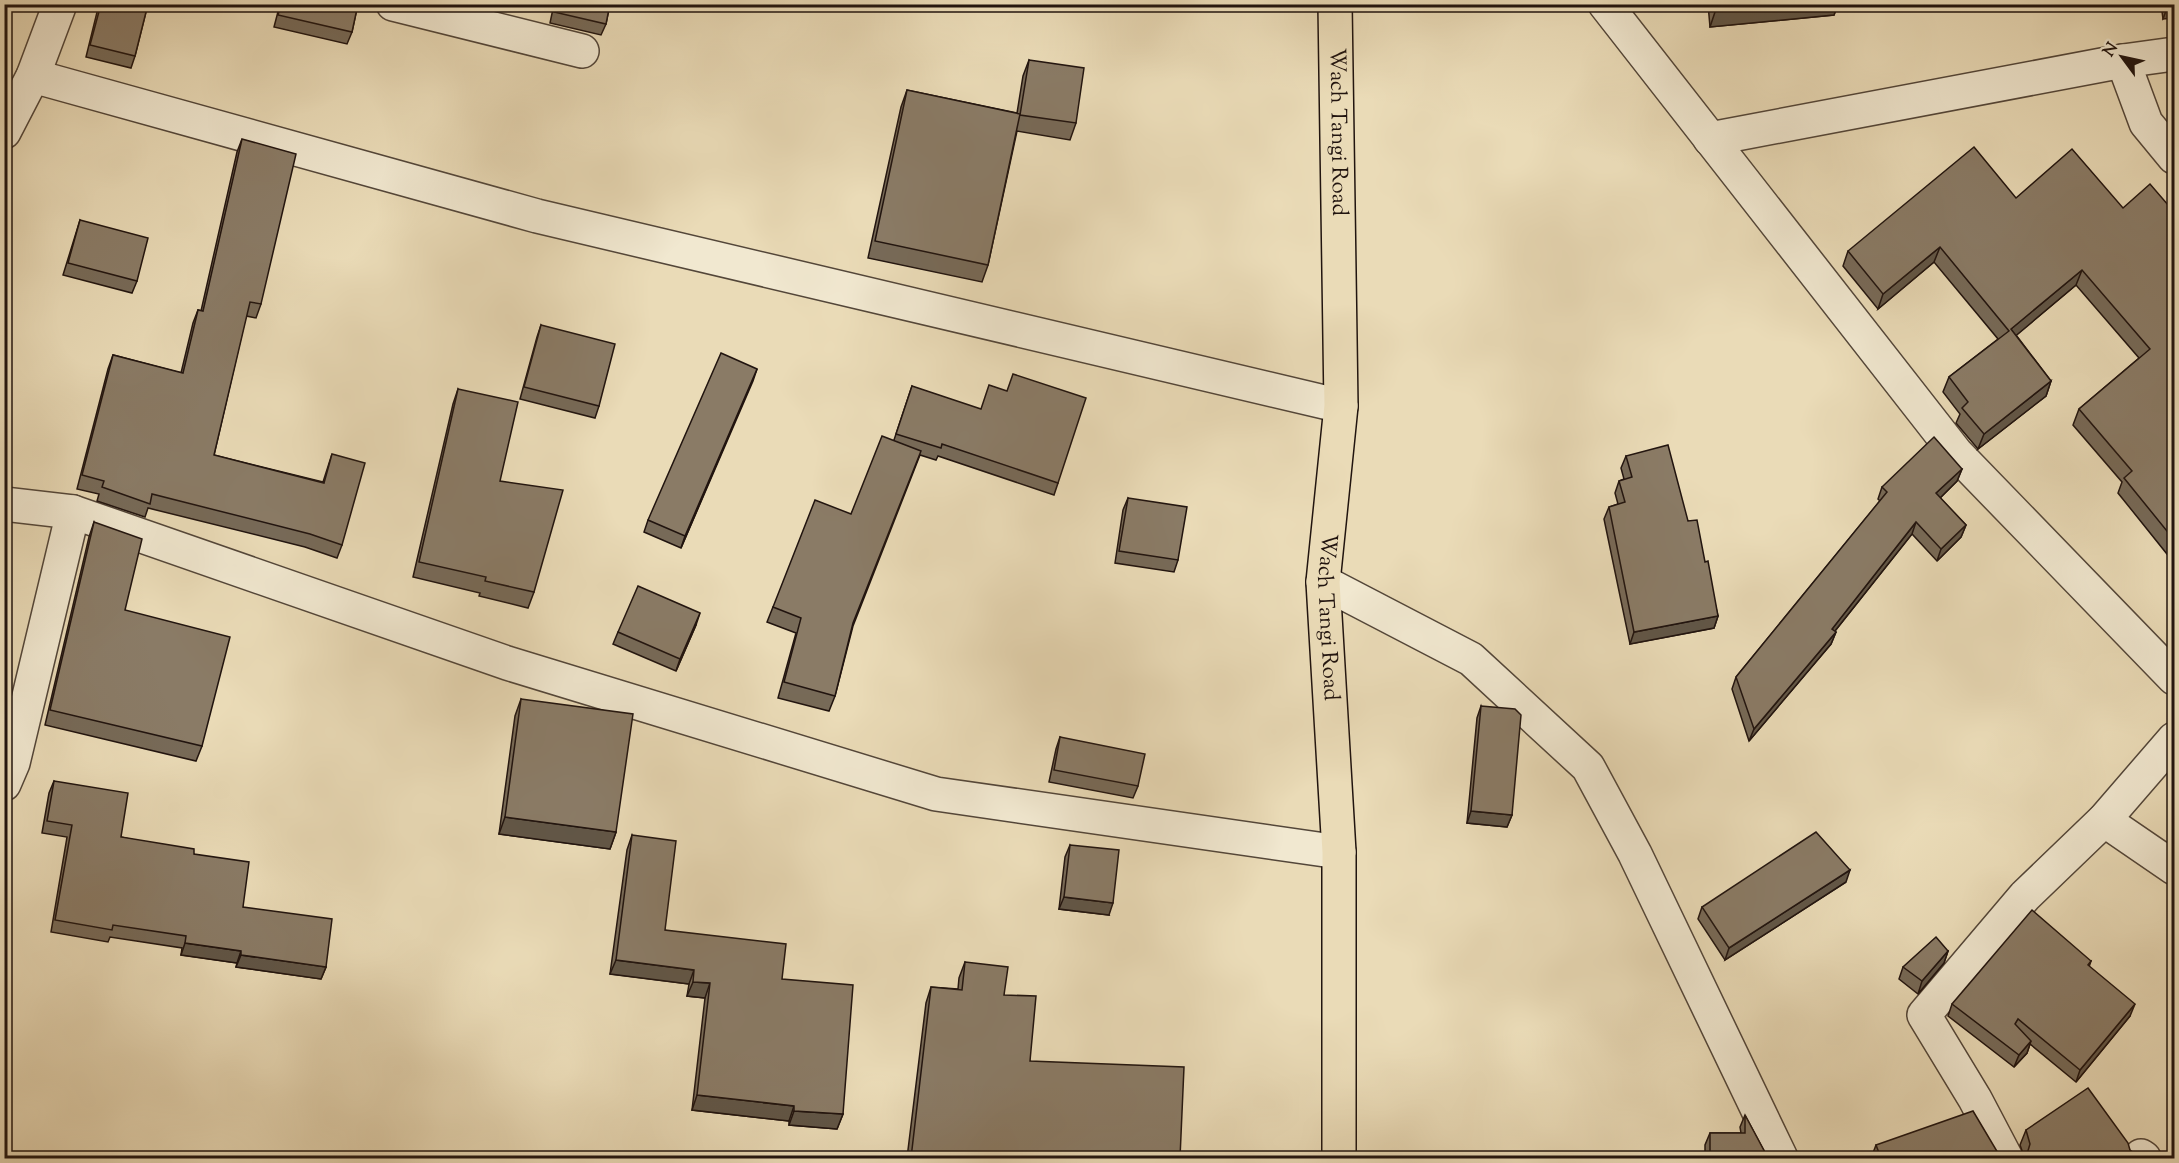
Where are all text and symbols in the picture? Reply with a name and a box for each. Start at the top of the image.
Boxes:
north arrow [2092,27,2152,87]
text: N [2098,38,2125,62]
street label: Wach Tangi Road [1320,48,1354,216]
street label: Wach Tangi Road [1307,532,1346,702]

